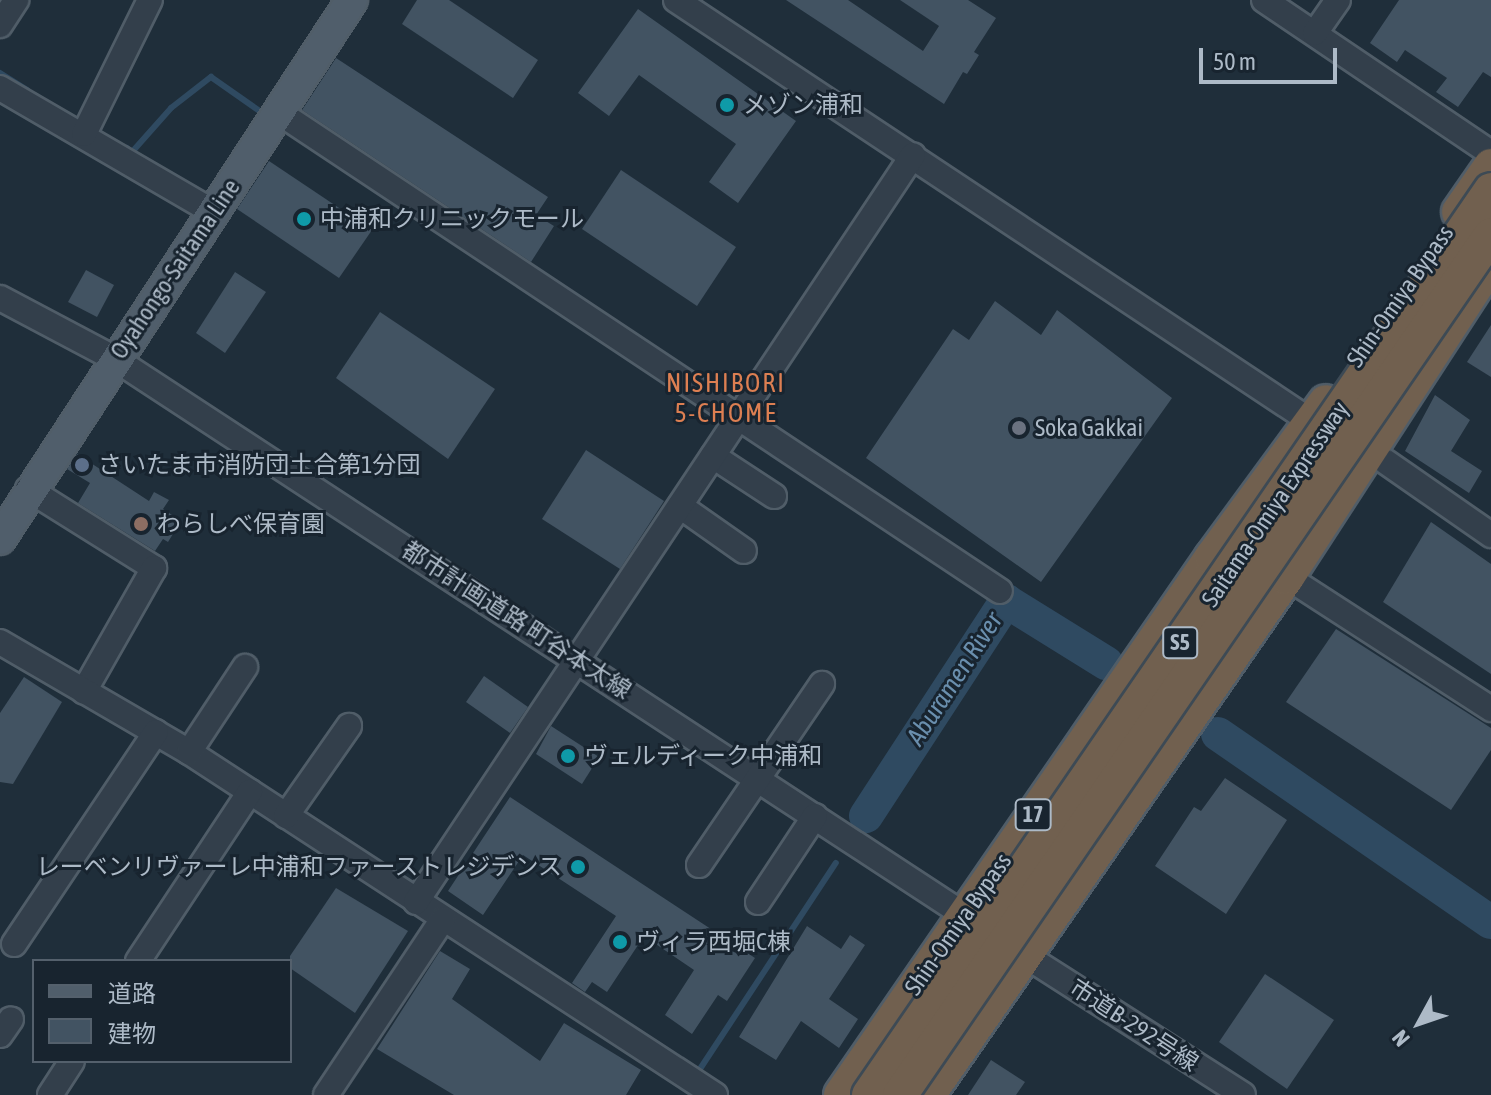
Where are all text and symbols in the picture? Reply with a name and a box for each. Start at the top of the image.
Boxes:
scale bar [1203,32,1341,82]
text: 50 m [1213,48,1256,75]
place label: メゾン浦和 [743,91,863,119]
marker: メゾン浦和 [718,96,736,114]
street label: Oyahongo-Saitama Line [104,174,246,364]
place label: 中浦和クリニックモール [320,205,584,233]
marker: 中浦和クリニックモール [295,210,313,228]
street label: Shin-Omiya Bypass [1340,220,1460,372]
district label: NISHIBORI 5-CHOME [666,368,786,430]
street label: Saitama-Omiya Expressway [1196,396,1354,612]
place label: Soka Gakkai [1035,414,1143,442]
marker: Soka Gakkai [1010,419,1028,437]
place label: さいたま市消防団土合第1分団 [98,451,421,479]
marker: さいたま市消防団土合第1分団 [73,456,91,474]
place label: わらしべ保育園 [157,510,325,538]
marker: わらしべ保育園 [132,515,150,533]
street label: 都市計画道路 町谷本太線 [397,535,637,705]
water label: Aburamen River [900,607,1010,751]
road number: S5 [1162,625,1198,661]
place label: ヴェルディーク中浦和 [584,742,824,770]
marker: ヴェルディーク中浦和 [559,747,577,765]
road number: 17 [1013,797,1053,833]
street label: Shin-Omiya Bypass [898,848,1018,1000]
place label: レーベンリヴァーレ中浦和ファーストレジデンス [34,853,562,881]
marker: レーベンリヴァーレ中浦和ファーストレジデンス [569,858,587,876]
place label: ヴィラ西堀C棟 [636,928,791,956]
marker: ヴィラ西堀C棟 [611,933,629,951]
legend [32,959,292,1063]
street label: 市道B-292号線 [1064,973,1204,1077]
text: 道路 [108,980,156,1007]
north arrow [1379,983,1459,1063]
text: 建物 [108,1020,156,1047]
text: N [1386,1025,1415,1052]

